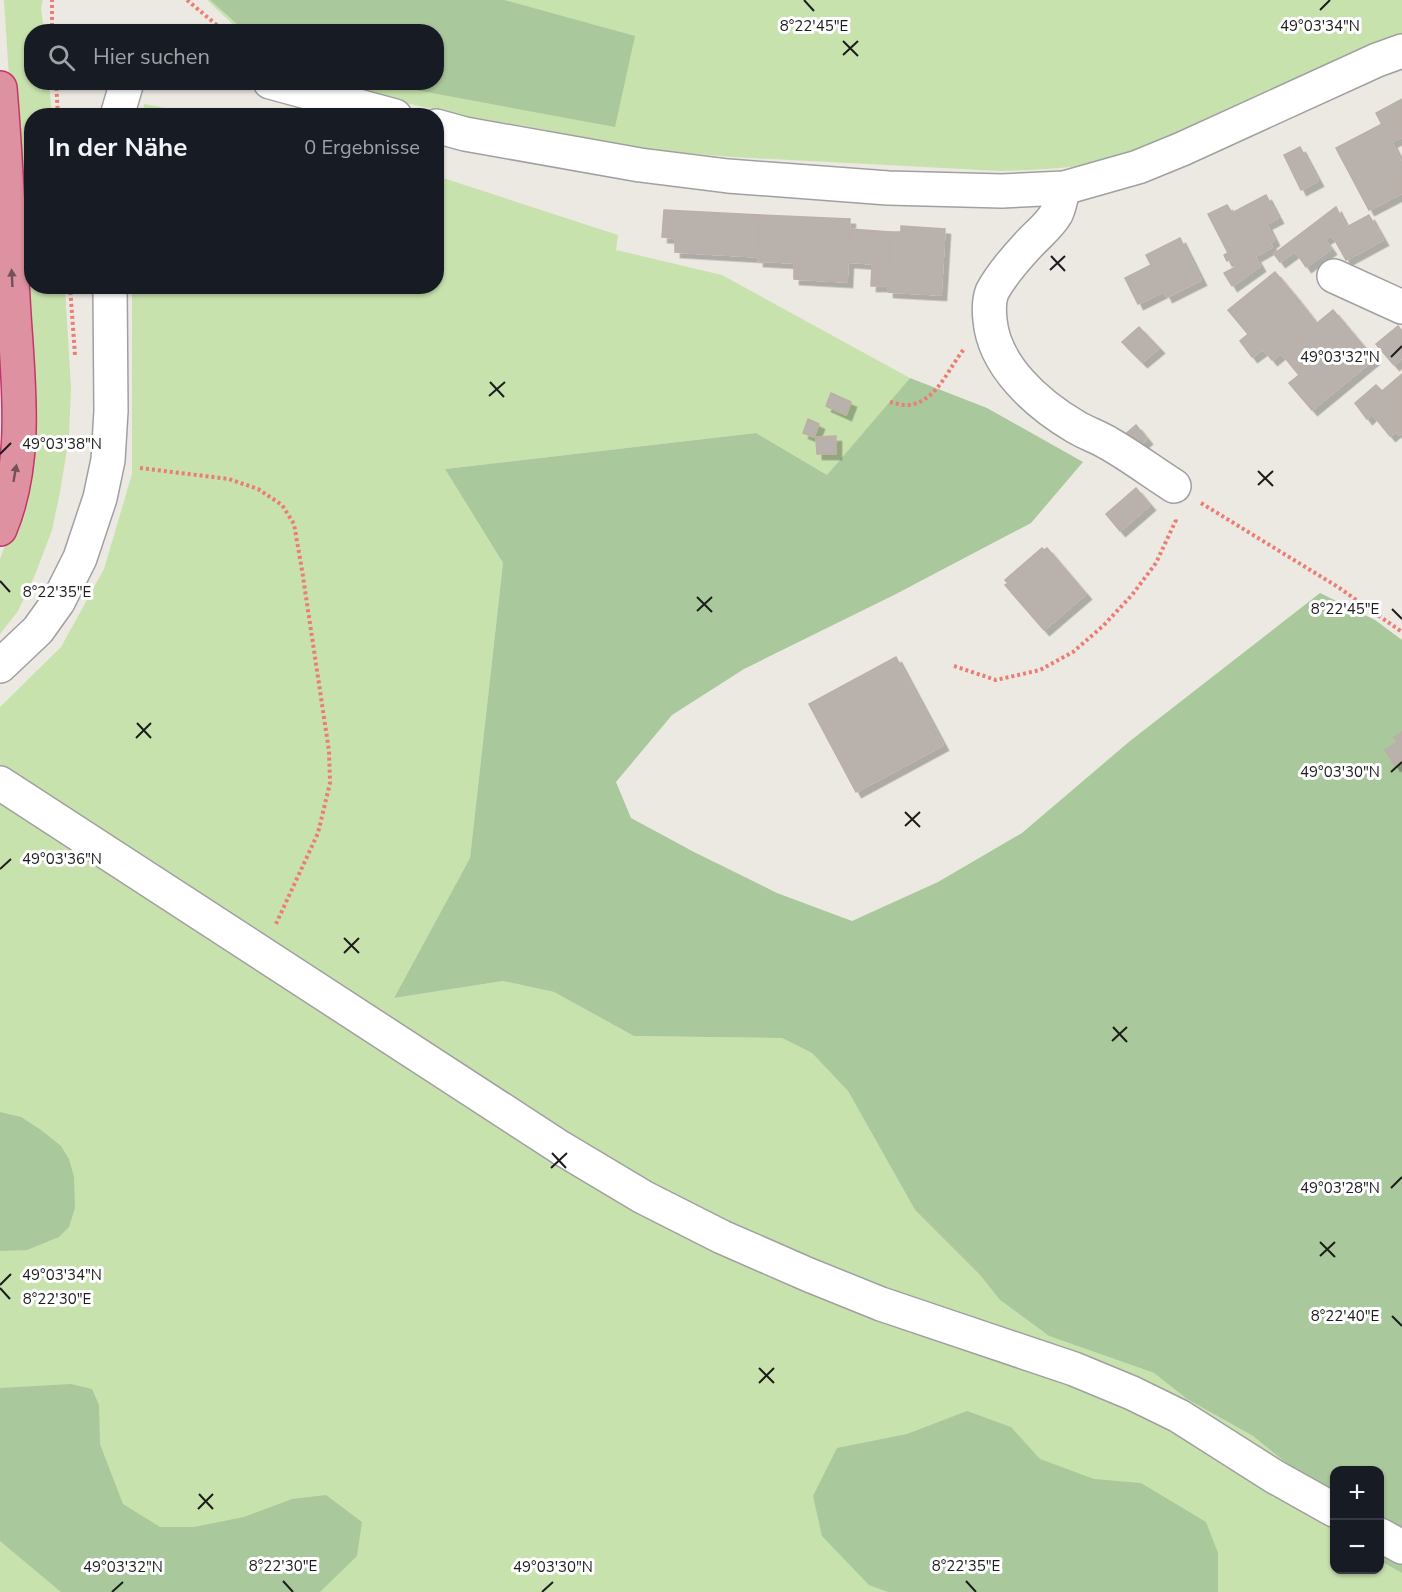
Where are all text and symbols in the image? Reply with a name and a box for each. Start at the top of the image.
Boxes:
text: 8°22'45"E [780,16,848,36]
text: 49°03'34"N [1280,16,1360,36]
search box [24,24,444,90]
icon: search [45,41,78,74]
text: Hier suchen [93,42,210,72]
text: In der Nähe [48,130,187,165]
text: 0 Ergebnisse [304,134,420,161]
one-way arrow [8,269,17,288]
text: 49°03'32"N [1300,347,1380,367]
text: 49°03'38"N [22,434,102,454]
one-way arrow [10,463,19,482]
text: 8°22'35"E [23,582,91,602]
text: 8°22'45"E [1311,599,1379,619]
text: 49°03'30"N [1300,762,1380,782]
text: 49°03'36"N [22,849,102,869]
text: 49°03'28"N [1300,1178,1380,1198]
text: 49°03'34"N [22,1265,102,1285]
text: 8°22'30"E [23,1289,91,1309]
text: 8°22'40"E [1311,1306,1379,1326]
map controls [1330,1466,1384,1574]
button: + [1330,1466,1384,1520]
button: − [1330,1520,1384,1574]
text: 8°22'30"E [249,1556,317,1576]
text: 8°22'35"E [932,1556,1000,1576]
text: 49°03'32"N [83,1557,163,1577]
text: 49°03'30"N [513,1557,593,1577]

